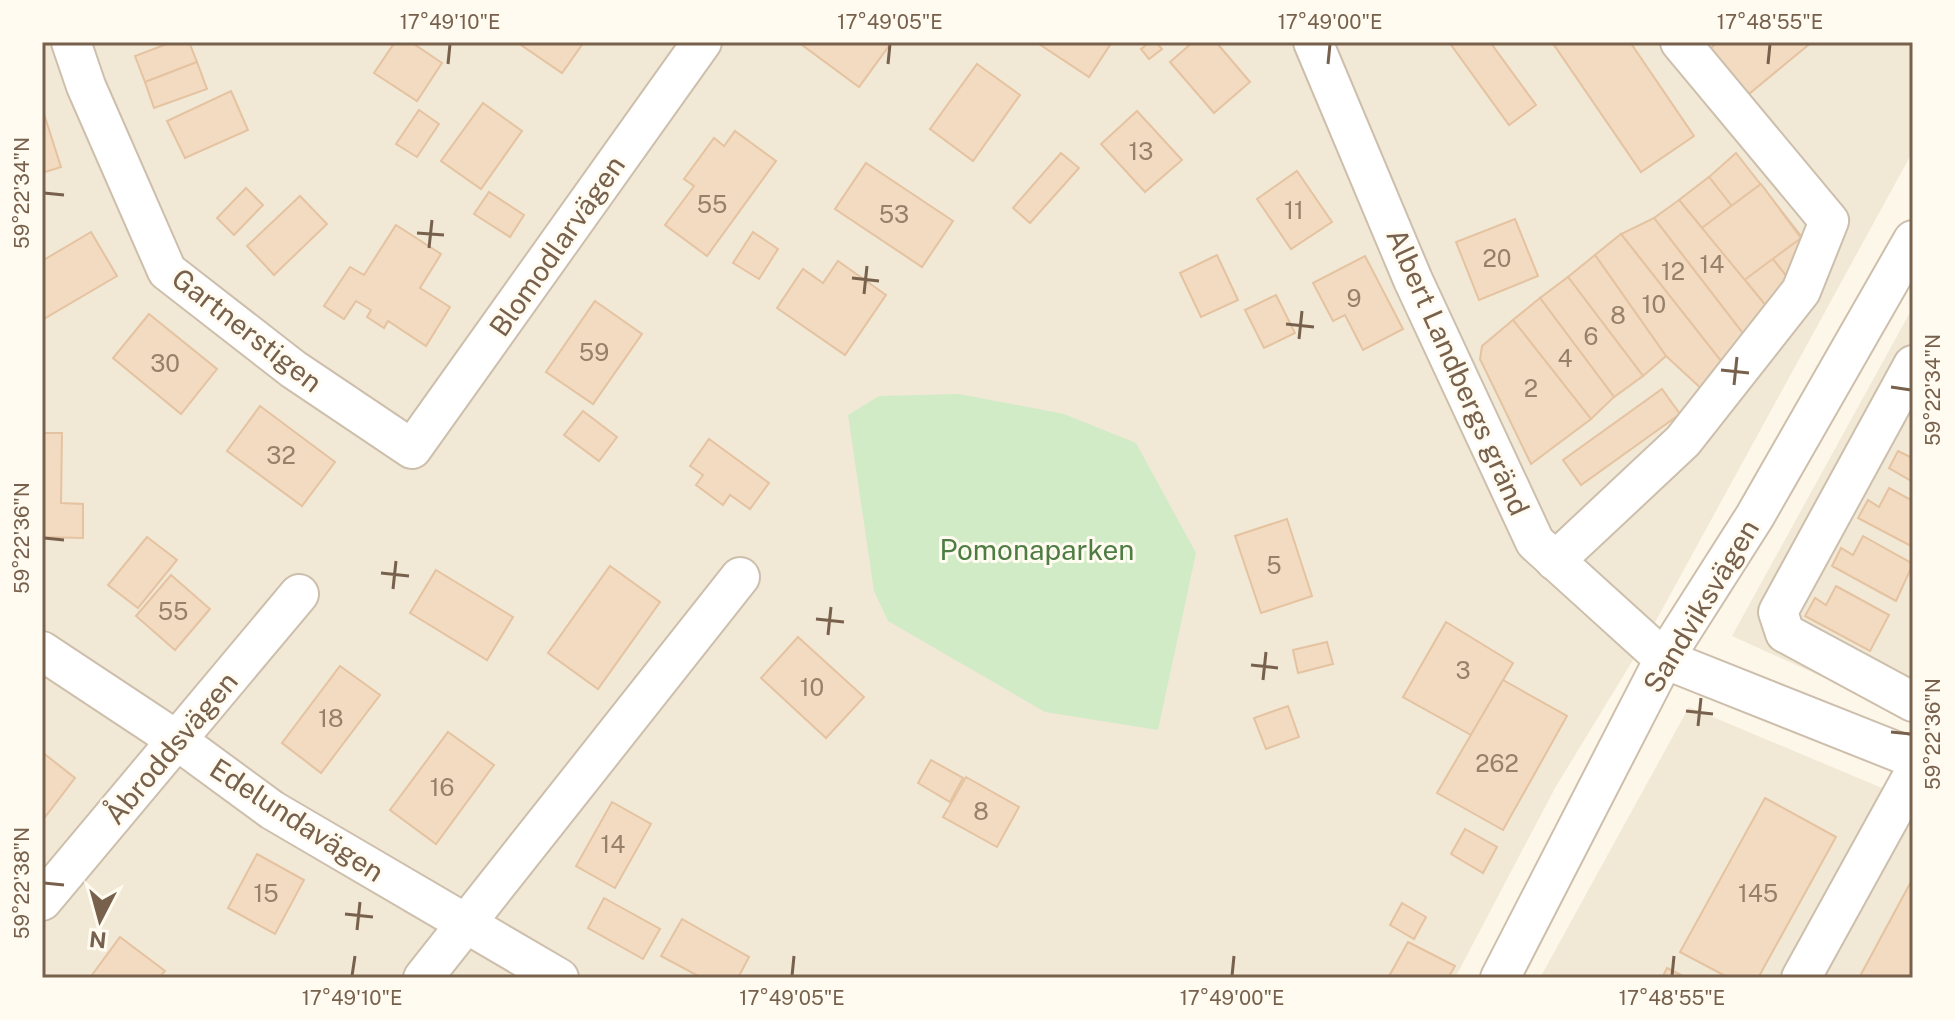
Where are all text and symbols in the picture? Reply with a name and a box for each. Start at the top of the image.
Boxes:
text: 17°49'10"E [400,10,500,34]
text: 17°49'05"E [837,10,943,34]
text: 17°49'00"E [1278,10,1382,34]
text: 17°48'55"E [1717,10,1823,34]
text: 59°22'34"N [10,137,34,249]
house number: 13 [1129,137,1153,165]
street label: Blomodlarvägen [482,149,631,342]
house number: 55 [697,190,727,218]
house number: 11 [1284,196,1304,224]
house number: 53 [879,200,909,228]
street label: Albert Landbergs gränd [1380,223,1537,520]
house number: 20 [1483,244,1512,272]
house number: 14 [1700,250,1724,278]
house number: 12 [1661,257,1685,285]
street label: Gartnerstigen [166,261,329,398]
house number: 9 [1347,284,1362,312]
house number: 10 [1642,290,1666,318]
house number: 8 [1610,301,1626,329]
house number: 6 [1584,322,1598,350]
text: 59°22'34"N [1921,334,1945,446]
house number: 59 [579,338,609,366]
house number: 4 [1557,344,1573,372]
house number: 30 [150,349,180,377]
house number: 2 [1524,374,1538,402]
house number: 32 [266,441,296,469]
text: 59°22'36"N [10,482,34,594]
street label: Sandviksvägen [1636,513,1765,698]
park label: Pomonaparken [939,533,1135,566]
house number: 5 [1266,551,1282,579]
house number: 55 [158,597,188,625]
house number: 3 [1455,656,1471,684]
street label: Åbroddsvägen [96,663,244,831]
house number: 10 [800,673,824,701]
text: 59°22'36"N [1921,678,1945,790]
house number: 18 [318,704,344,732]
house number: 262 [1475,749,1519,777]
street label: Edelundavägen [204,751,390,888]
house number: 16 [430,773,454,801]
house number: 8 [973,797,989,825]
text: 59°22'38"N [10,827,34,939]
house number: 14 [601,830,625,858]
house number: 15 [253,879,279,907]
house number: 145 [1738,879,1778,907]
north arrow [60,880,140,960]
text: N [88,926,108,954]
text: 17°49'10"E [302,986,402,1010]
text: 17°49'05"E [739,986,845,1010]
text: 17°49'00"E [1180,986,1284,1010]
text: 17°48'55"E [1619,986,1725,1010]

